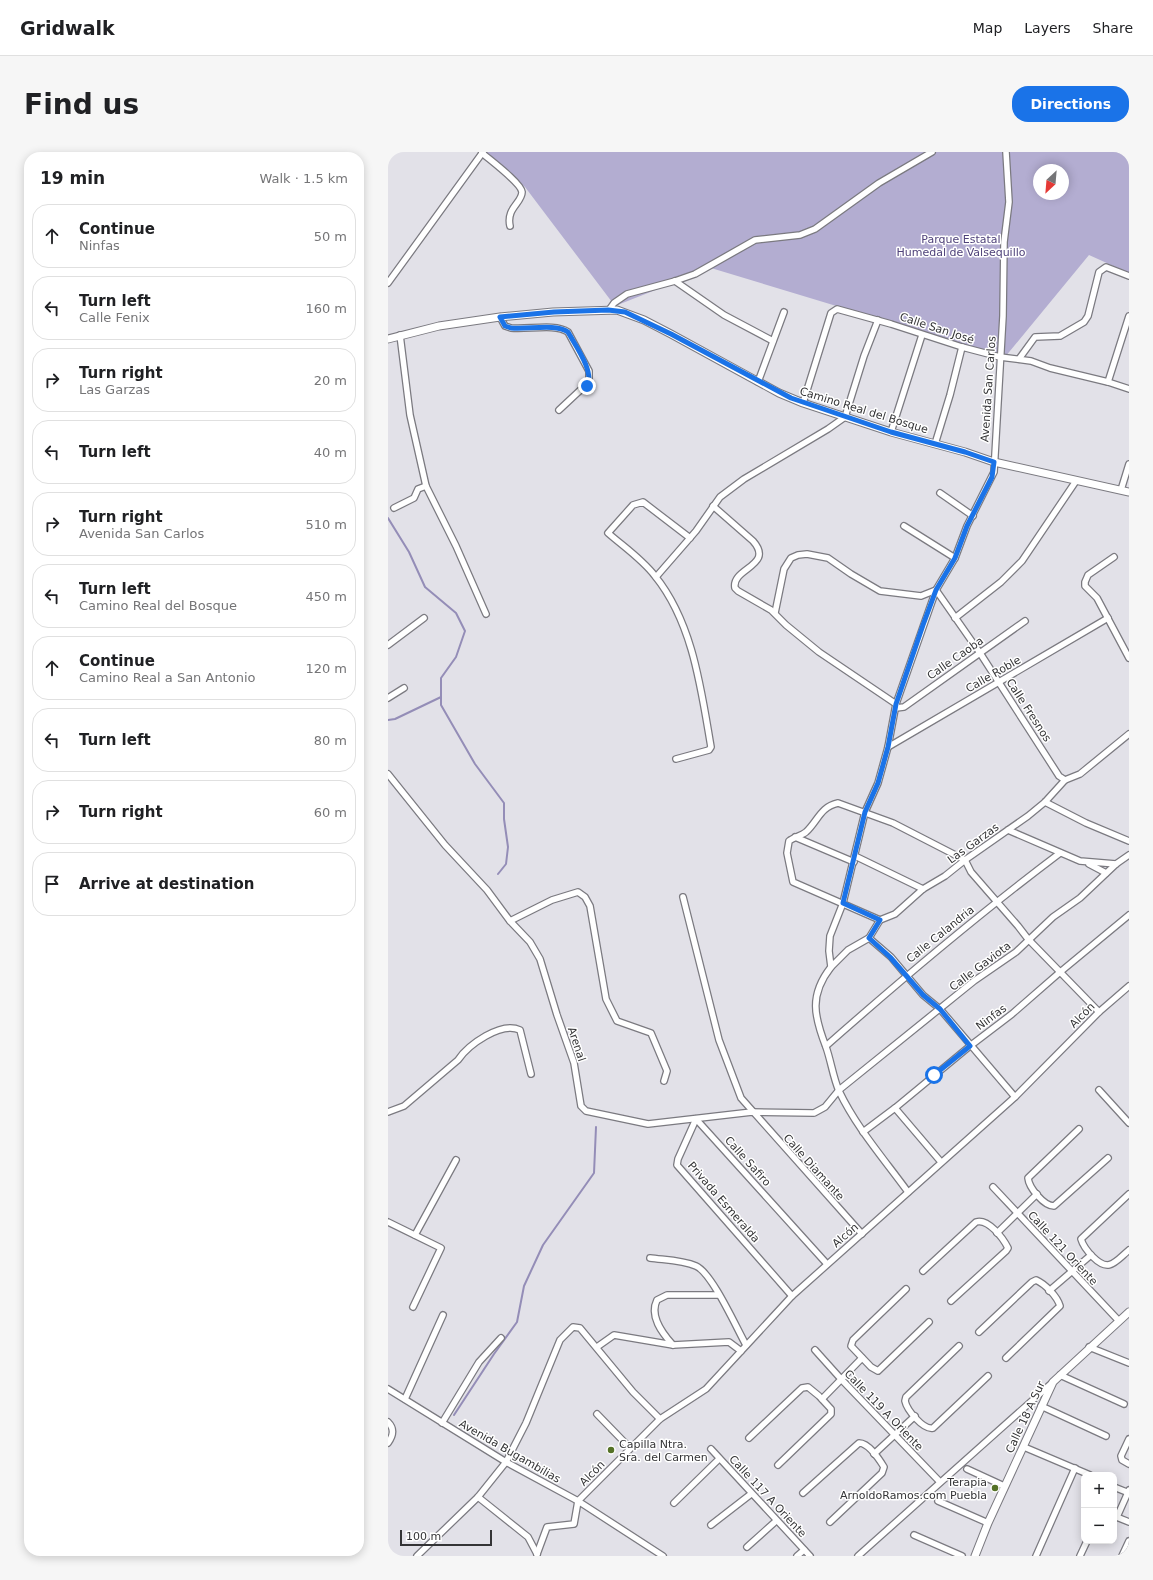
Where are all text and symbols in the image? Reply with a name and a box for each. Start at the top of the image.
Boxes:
text: Gridwalk [20,17,115,39]
text: Map [973,20,1002,36]
text: Layers [1024,20,1071,36]
text: Share [1093,20,1133,36]
button: Directions [1012,86,1129,122]
text: Find us [24,88,139,121]
north arrow [1033,164,1069,200]
text: 19 min [40,168,105,188]
text: Walk · 1.5 km [259,171,348,186]
text: Continue [79,220,155,238]
icon: ahead [41,225,63,247]
text: 50 m [314,229,347,244]
park label: Parque Estatal Humedal de Valsequillo [896,233,1026,259]
text: Ninfas [79,238,120,253]
text: Turn left [79,292,151,310]
icon: left [41,297,63,319]
text: 160 m [305,301,347,316]
text: Calle Fenix [79,310,150,325]
street label: Calle San José [898,310,976,347]
street label: Avenida San Carlos [978,335,999,442]
text: Turn right [79,364,163,382]
icon: right [41,369,63,391]
text: 20 m [314,373,347,388]
route end [578,377,596,395]
text: Las Garzas [79,382,150,397]
street label: Camino Real del Bosque [798,385,930,436]
icon: left [41,441,63,463]
text: Turn left [79,443,151,461]
text: 40 m [314,445,347,460]
text: Turn right [79,508,163,526]
icon: right [41,513,63,535]
text: 510 m [305,517,347,532]
text: Avenida San Carlos [79,526,204,541]
text: Turn left [79,580,151,598]
icon: left [41,585,63,607]
text: 450 m [305,589,347,604]
text: Camino Real del Bosque [79,598,237,613]
street label: Calle Caoba [925,634,986,683]
text: Continue [79,652,155,670]
street label: Calle Roble [963,653,1023,695]
icon: ahead [41,657,63,679]
text: 120 m [305,661,347,676]
text: Camino Real a San Antonio [79,670,255,685]
street label: Calle Fresnos [1003,676,1054,744]
icon: left [41,729,63,751]
text: Turn left [79,731,151,749]
text: 80 m [314,733,347,748]
icon: right [41,801,63,823]
text: Turn right [79,803,163,821]
text: 60 m [314,805,347,820]
street label: Las Garzas [945,820,1002,866]
icon: arrive [41,873,63,895]
text: Arrive at destination [79,875,254,893]
street label: Calle Calandria [904,903,977,966]
street label: Calle Gaviota [947,939,1014,994]
street label: Alcón [1067,1000,1098,1031]
street label: Ninfas [974,1002,1009,1033]
street label: Arenal [565,1025,588,1063]
route start [925,1066,943,1084]
street label: Calle Diamante [781,1132,847,1203]
street label: Calle Safiro [722,1134,774,1189]
street label: Privada Esmeralda [685,1159,762,1245]
street label: Calle 121 Oriente [1025,1209,1100,1288]
street label: Alcón [830,1221,861,1250]
street label: Calle 119 A Oriente [842,1367,926,1454]
street label: Calle 18 A Sur [1003,1379,1048,1455]
street label: Avenida Bugambilias [457,1417,563,1486]
place label: Capilla Ntra. Sra. del Carmen [619,1438,708,1464]
marker: Capilla Ntra. Sra. del Carmen [606,1445,616,1455]
street label: Calle 117 A Oriente [726,1453,809,1540]
street label: Alcón [577,1458,608,1489]
map controls [1081,1472,1117,1544]
button: + [1081,1472,1117,1508]
place label: Terapia ArnoldoRamos.com Puebla [840,1476,987,1502]
marker: Terapia ArnoldoRamos.com Puebla [990,1483,1000,1493]
button: − [1081,1508,1117,1544]
scale bar [400,1528,492,1547]
text: 100 m [406,1530,441,1543]

